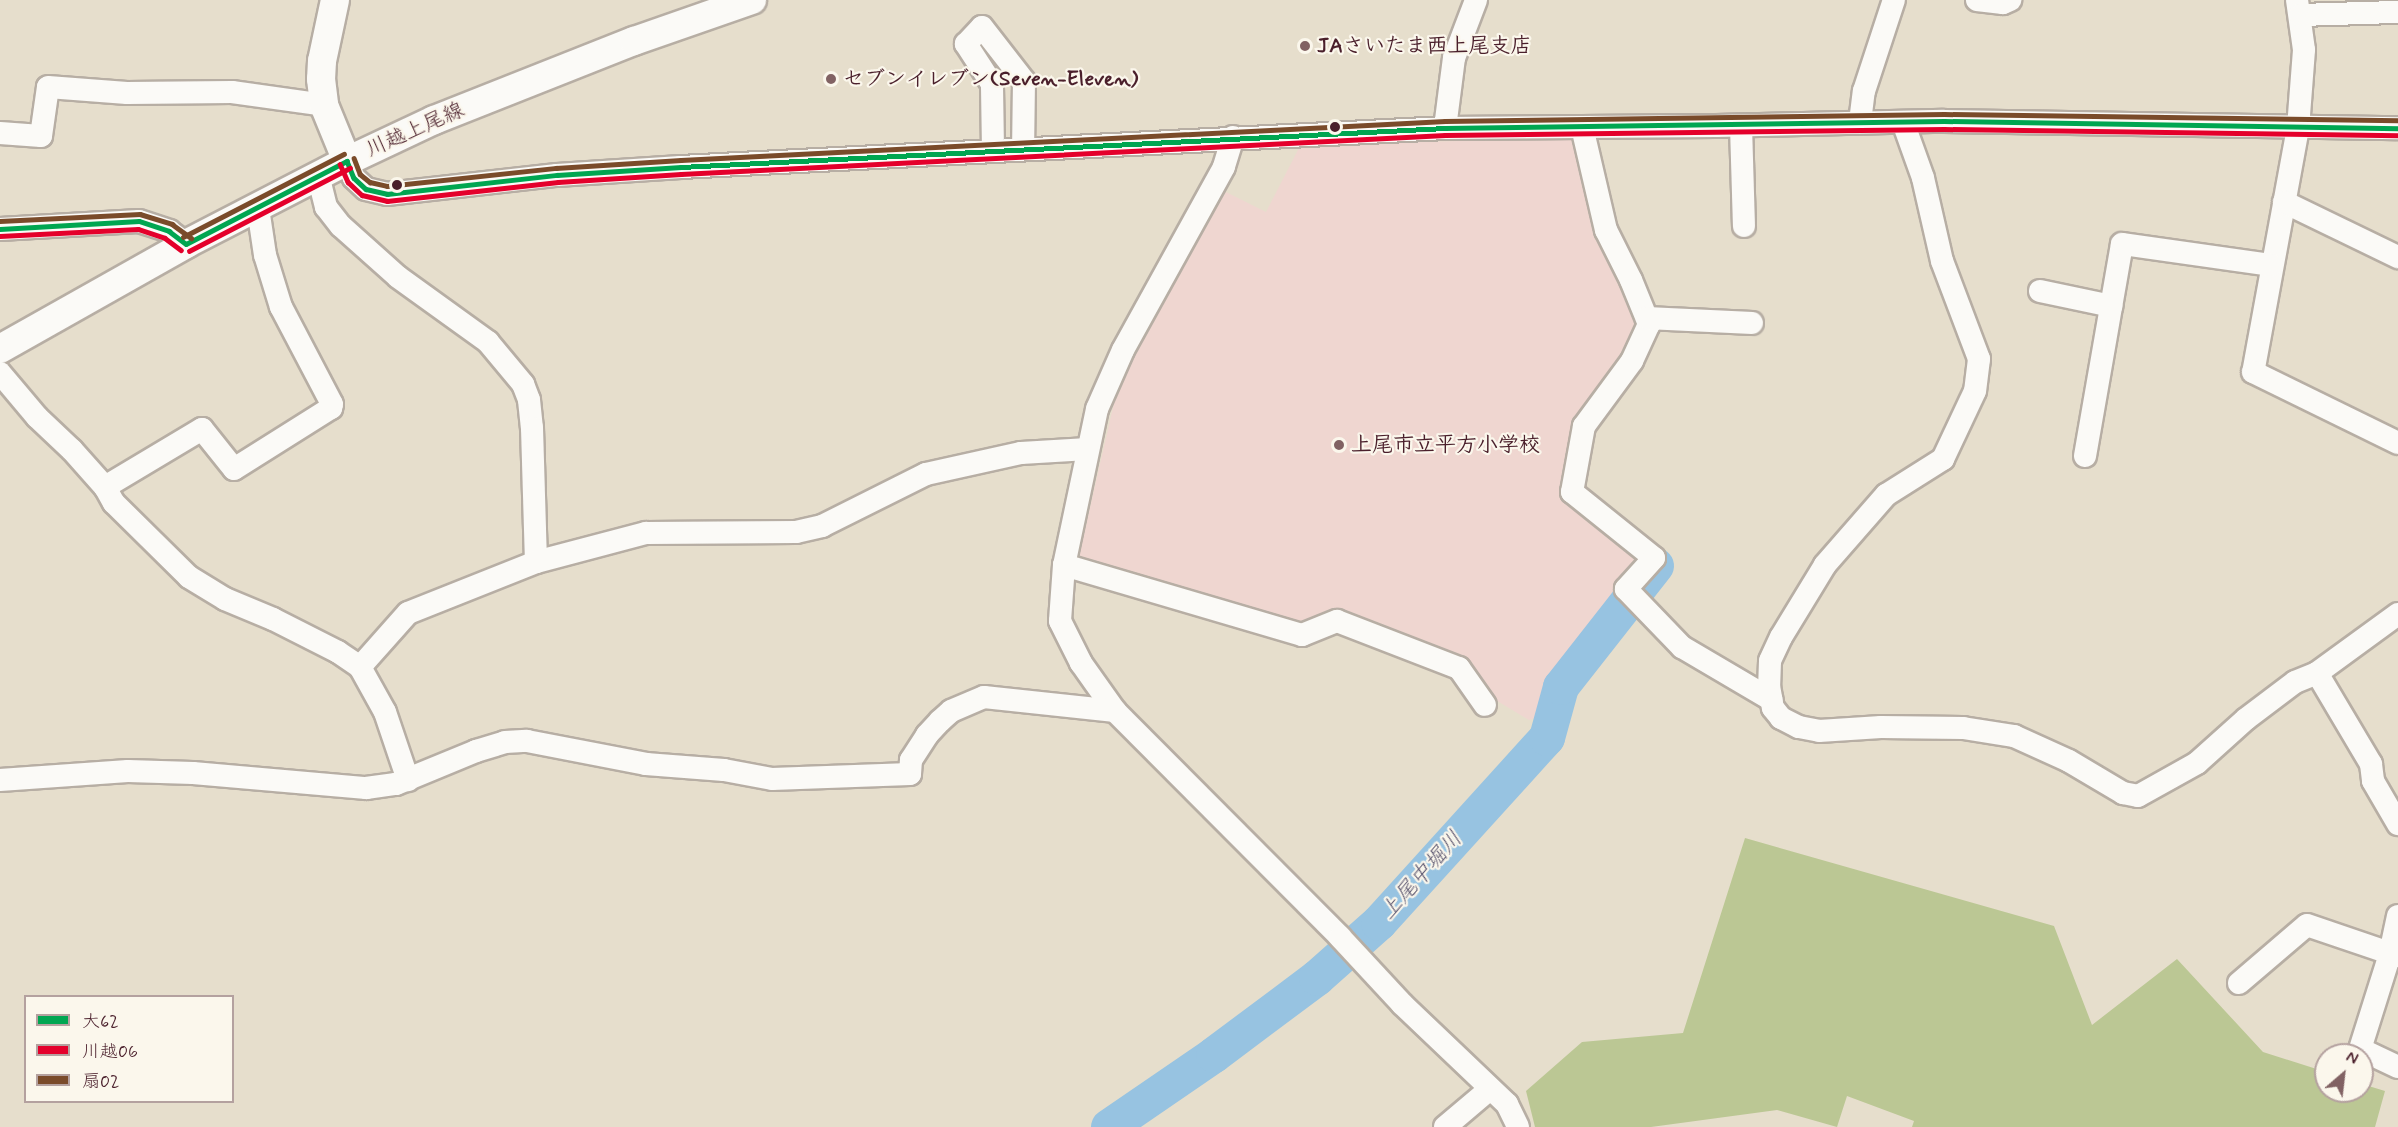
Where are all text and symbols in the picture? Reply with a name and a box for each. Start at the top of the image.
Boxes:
place label: JAさいたま西上尾支店 [1317,33,1532,59]
marker: JAさいたま西上尾支店 [1298,39,1312,53]
place label: セブンイレブン(Seven-Eleven) [843,66,1138,92]
marker: セブンイレブン(Seven-Eleven) [824,72,838,86]
street label: 川越上尾線 [362,97,468,163]
unlabelled marker [1329,121,1341,133]
unlabelled marker [391,179,403,191]
place label: 上尾市立平方小学校 [1351,432,1540,458]
marker: 上尾市立平方小学校 [1332,438,1346,452]
water label: 上尾中堀川 [1375,826,1469,926]
legend [24,995,234,1103]
text: 大62 [82,1010,119,1034]
text: 川越06 [82,1040,138,1064]
north arrow [2314,1043,2374,1103]
text: N [2342,1047,2361,1070]
text: 扇02 [82,1070,120,1094]

